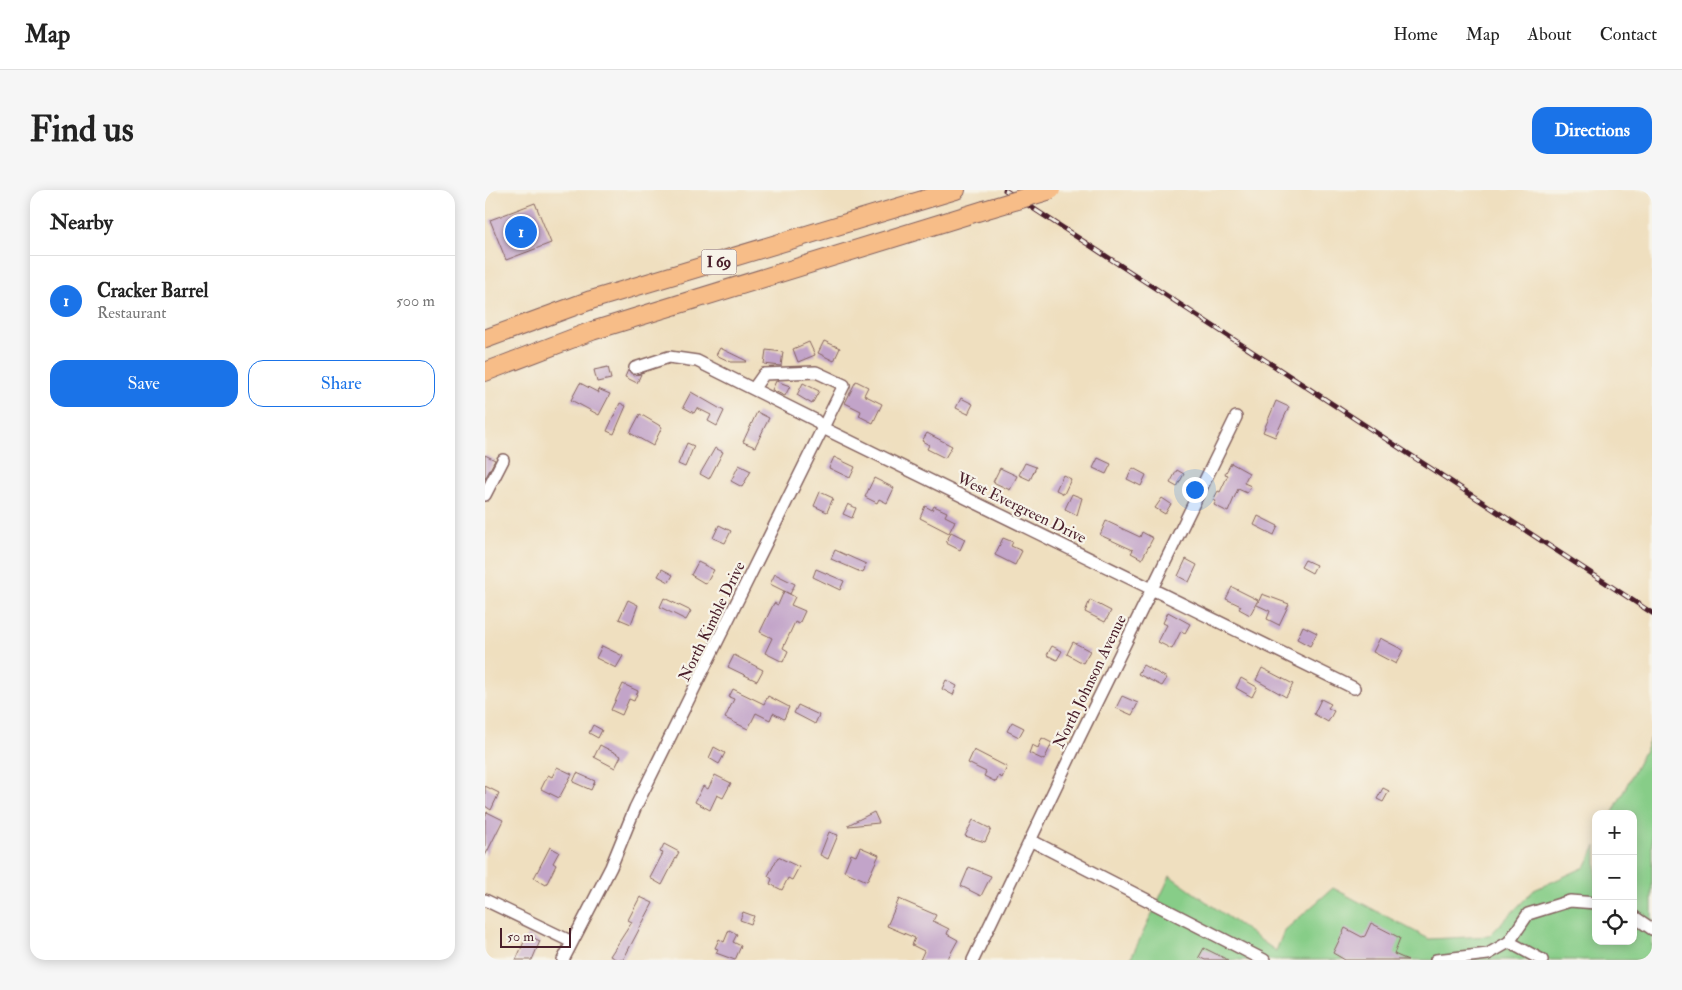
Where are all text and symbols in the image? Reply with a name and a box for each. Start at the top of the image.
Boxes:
text: Map [25,19,70,50]
text: Home [1393,23,1438,46]
text: Map [1466,23,1500,46]
text: About [1528,23,1572,46]
text: Contact [1600,23,1657,46]
button: Directions [1532,107,1652,154]
text: Find us [30,108,134,152]
text: Nearby [50,209,113,236]
pin: 1 [505,213,537,251]
road number: I 69 [701,250,737,274]
text: Cracker Barrel [97,279,208,303]
text: 1 [63,291,69,311]
text: 500 m [396,291,435,311]
text: Restaurant [97,303,166,323]
button: Save [50,360,238,407]
button: Share [248,360,435,407]
street label: West Evergreen Drive [953,467,1090,548]
your location [1182,477,1208,503]
street label: North Kimble Drive [674,558,750,685]
street label: North Johnson Avenue [1049,611,1132,752]
map controls [1592,810,1637,945]
button: + [1592,810,1637,855]
button: − [1592,855,1637,900]
button: locate [1592,900,1637,945]
scale bar [500,925,571,948]
text: 50 m [507,928,534,945]

